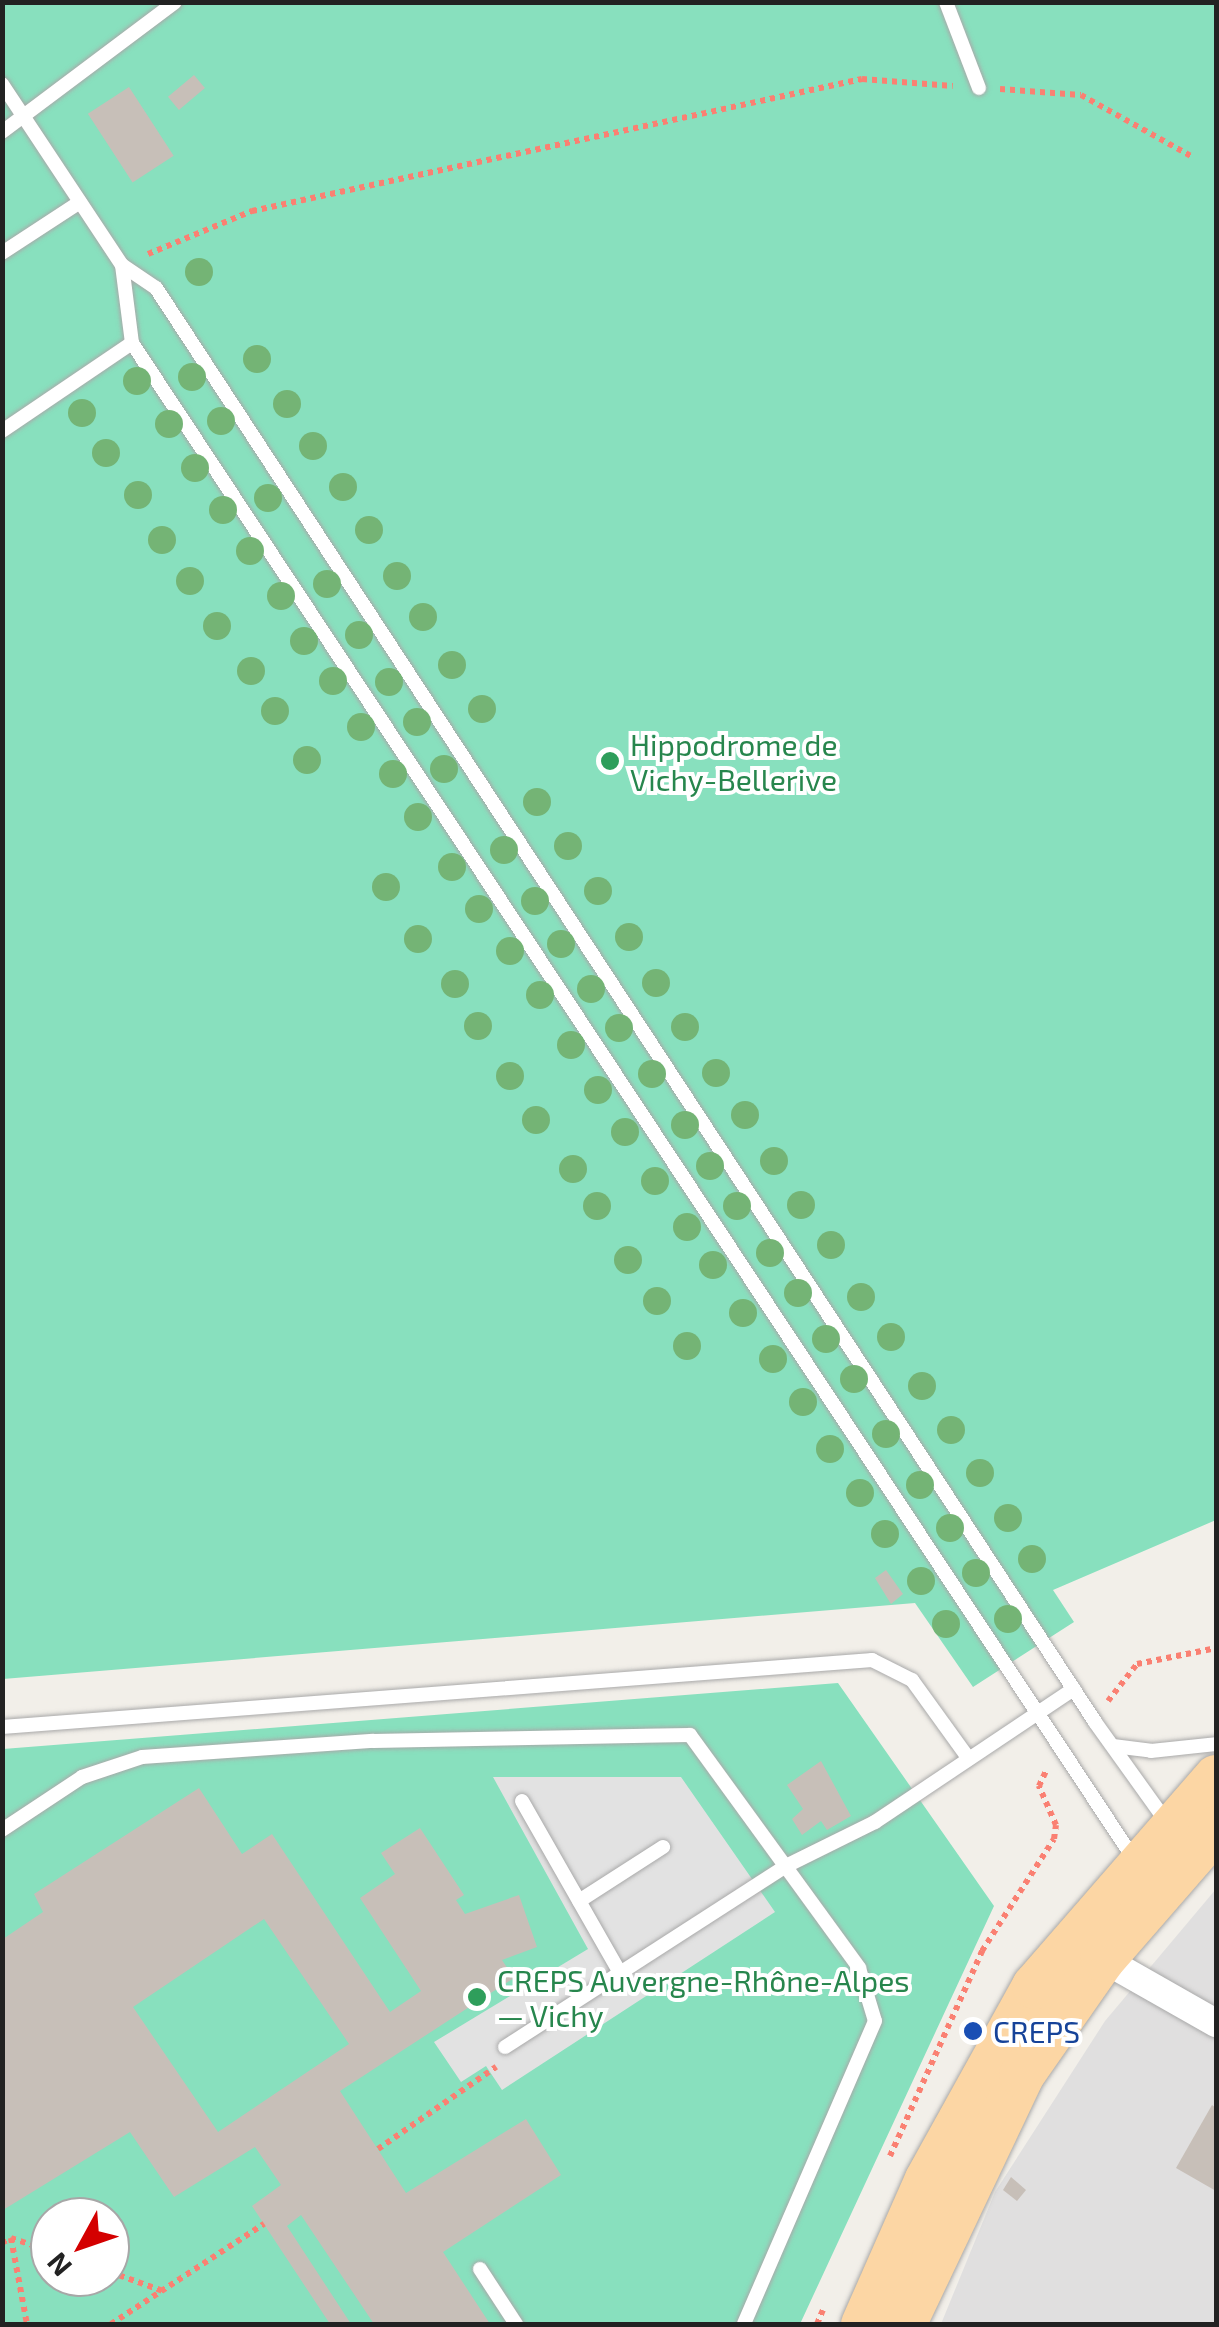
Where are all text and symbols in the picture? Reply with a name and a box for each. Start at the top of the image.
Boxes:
place label: Hippodrome de Vichy-Bellerive [630,726,838,796]
marker: Hippodrome de Vichy-Bellerive [599,750,621,772]
place label: CREPS Auvergne-Rhône-Alpes — Vichy [497,1962,910,2032]
marker: CREPS Auvergne-Rhône-Alpes — Vichy [466,1986,488,2008]
place label: CREPS [993,2013,1080,2049]
marker: CREPS [962,2020,984,2042]
north arrow [30,2197,130,2297]
text: N [39,2246,78,2284]

